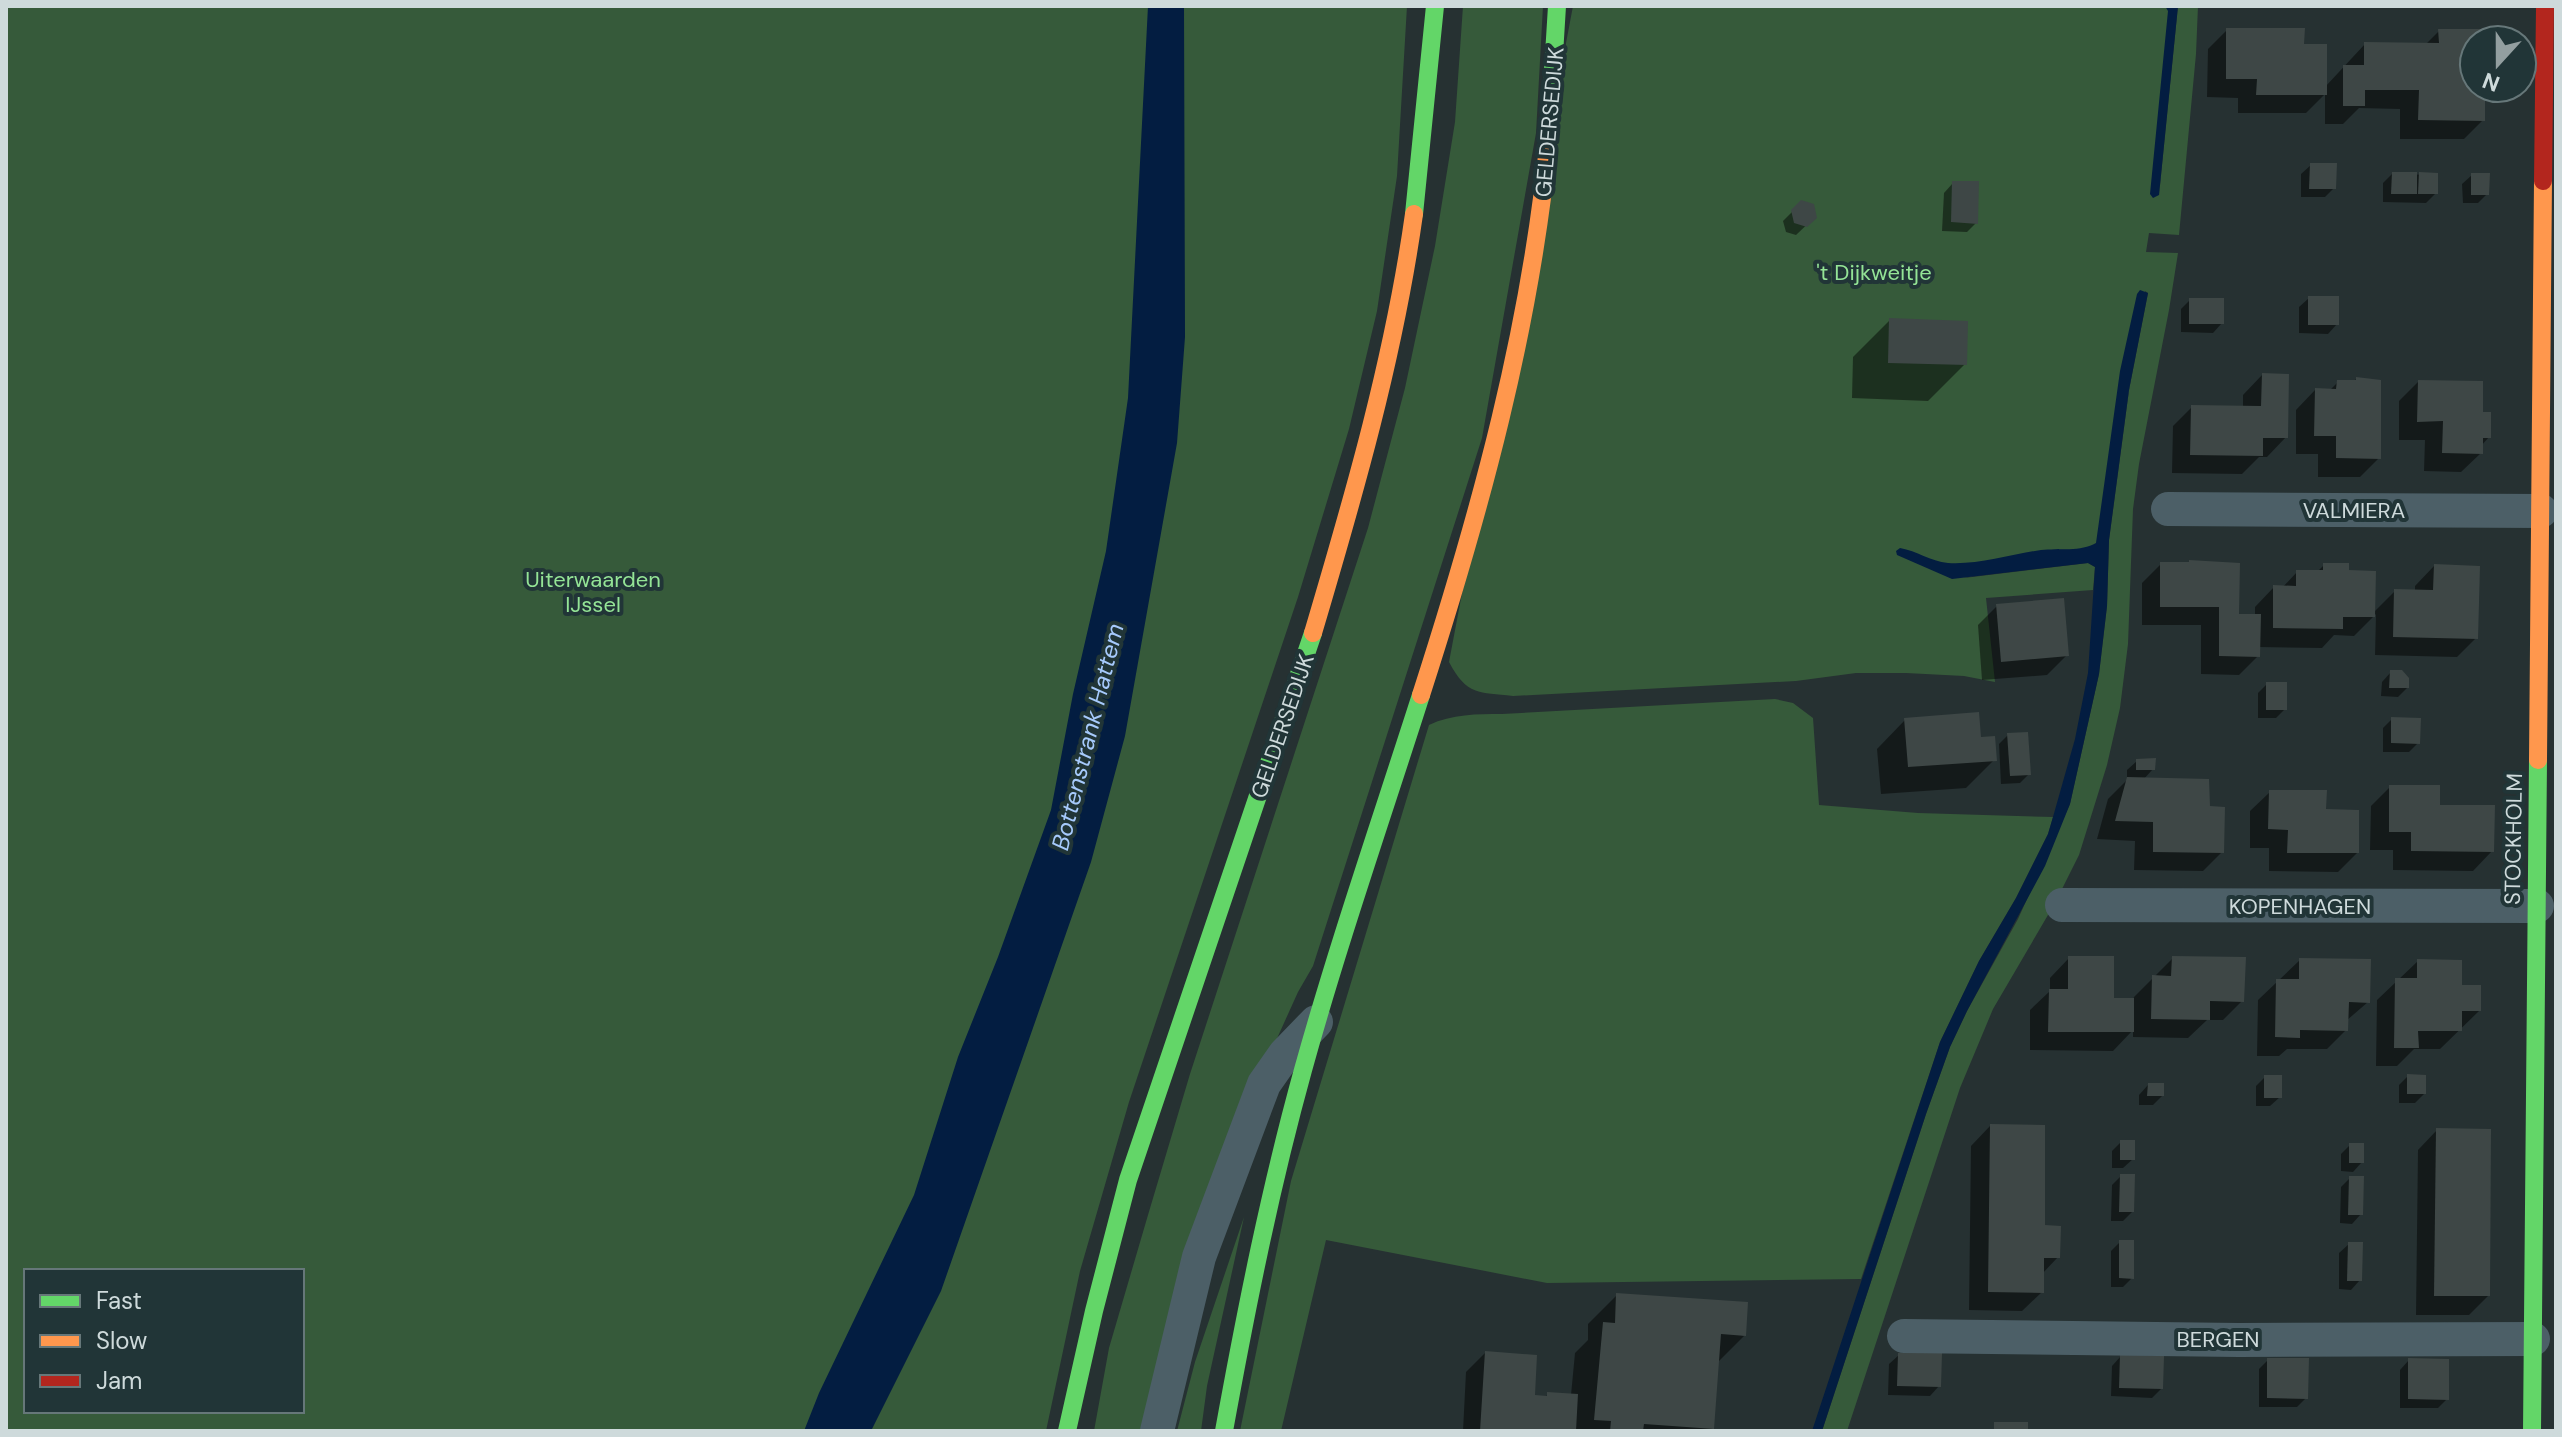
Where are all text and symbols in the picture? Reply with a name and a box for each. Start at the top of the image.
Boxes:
north arrow [2458,24,2538,104]
street label: GELDERSEDIJK [1528,46,1571,198]
text: N [2478,66,2504,99]
park label: 't Dijkweitje [1816,258,1932,287]
street label: VALMIERA [2303,496,2405,525]
park label: Uiterwaarden IJssel [525,565,661,619]
water label: Bottenstrank Hattem [1044,620,1131,854]
street label: GELDERSEDIJK [1244,650,1321,802]
street label: STOCKHOLM [2498,773,2529,905]
street label: KOPENHAGEN [2229,892,2371,921]
legend [24,1269,304,1413]
text: Fast [96,1285,142,1316]
text: Slow [96,1325,147,1356]
street label: BERGEN [2176,1325,2260,1354]
text: Jam [96,1365,142,1396]

